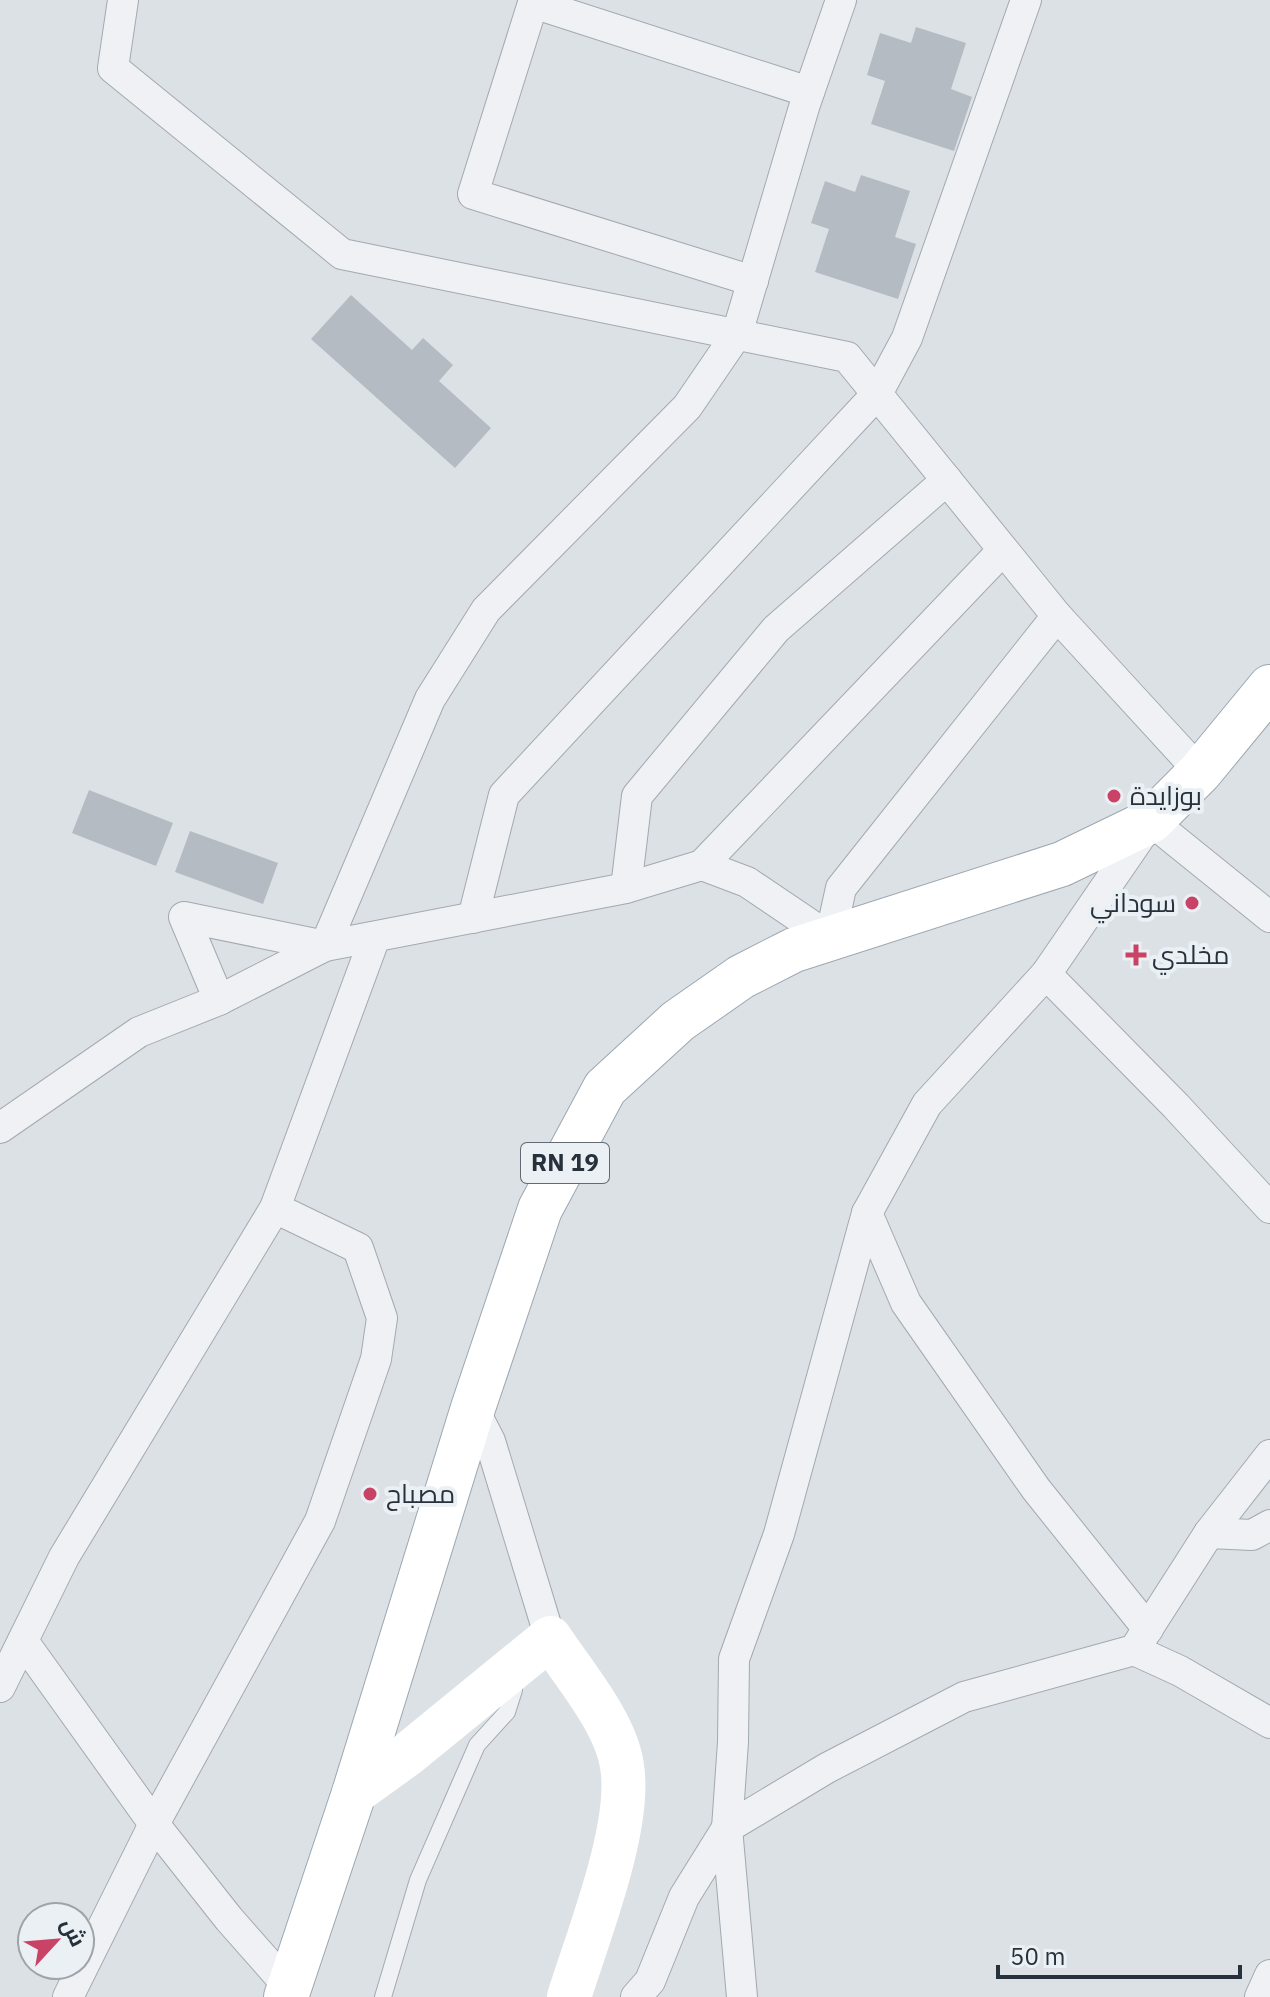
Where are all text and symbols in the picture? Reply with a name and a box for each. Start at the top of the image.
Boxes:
place label: بوزايدة [1130,778,1202,812]
marker: بوزايدة [1105,787,1123,805]
place label: سوداني [1090,885,1176,924]
marker: سوداني [1183,894,1201,912]
place label: مخلدي [1152,937,1230,975]
marker: مخلدي [1127,946,1145,964]
road number: RN 19 [521,1143,609,1183]
place label: مصباح [386,1476,455,1511]
marker: مصباح [361,1485,379,1503]
north arrow [16,1901,96,1981]
text: ش [55,1913,94,1951]
scale bar [998,1929,1240,1979]
text: 50 m [1010,1940,1065,1972]

